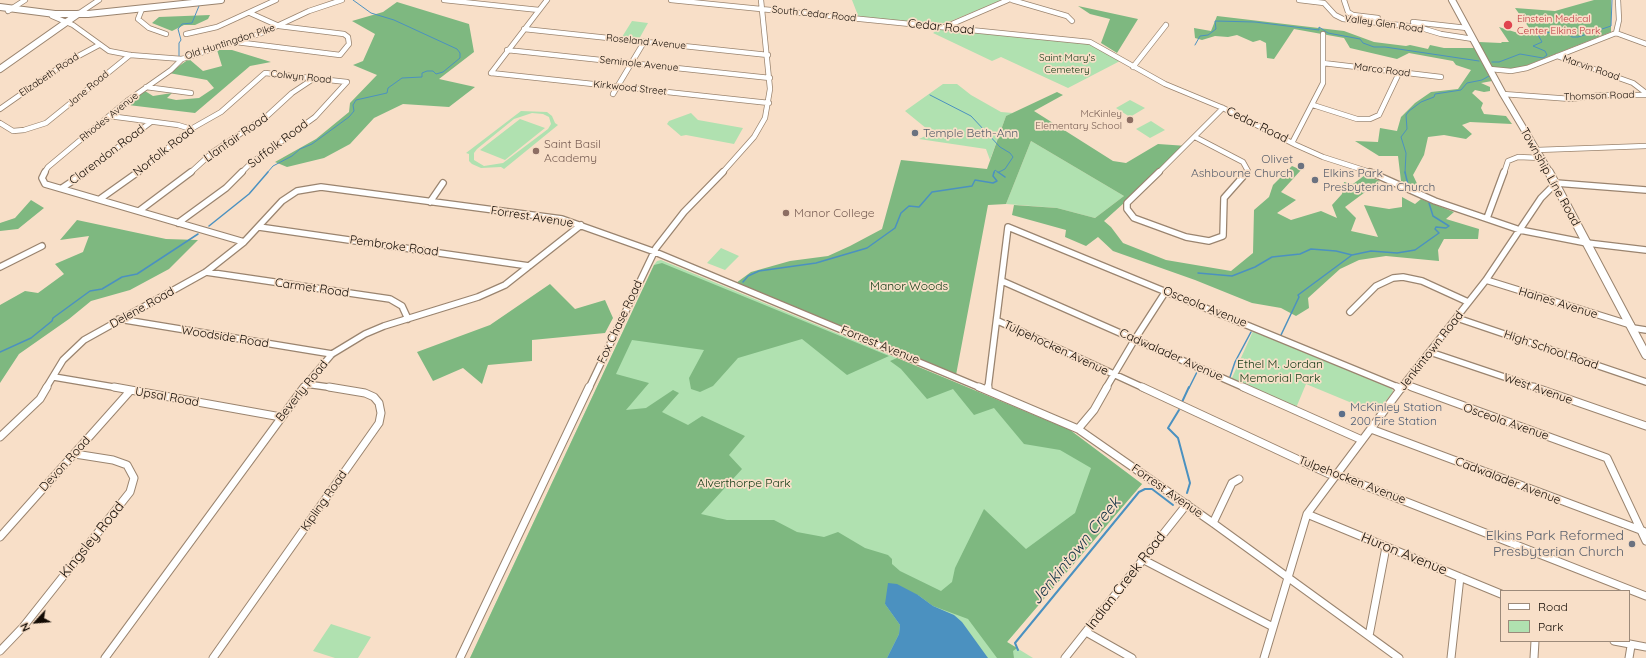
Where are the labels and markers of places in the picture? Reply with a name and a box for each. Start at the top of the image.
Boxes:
place label: Einstein Medical Center Elkins Park [1517,13,1600,36]
marker: Einstein Medical Center Elkins Park [1502,19,1514,31]
place label: McKinley Elementary School [1035,108,1122,132]
marker: McKinley Elementary School [1125,115,1135,125]
place label: Temple Beth-Ann [923,126,1018,140]
marker: Temple Beth-Ann [910,128,920,138]
place label: Saint Basil Academy [544,137,601,165]
marker: Saint Basil Academy [531,146,541,156]
place label: Olivet Ashbourne Church [1191,152,1293,180]
marker: Olivet Ashbourne Church [1296,161,1306,171]
place label: Elkins Park Presbyterian Church [1323,166,1435,194]
marker: Elkins Park Presbyterian Church [1310,175,1320,185]
place label: Manor College [794,206,875,220]
marker: Manor College [781,208,791,218]
place label: McKinley Station 200 Fire Station [1350,400,1442,428]
marker: McKinley Station 200 Fire Station [1337,409,1347,419]
place label: Elkins Park Reformed Presbyterian Church [1486,528,1624,560]
marker: Elkins Park Reformed Presbyterian Church [1627,539,1637,549]

